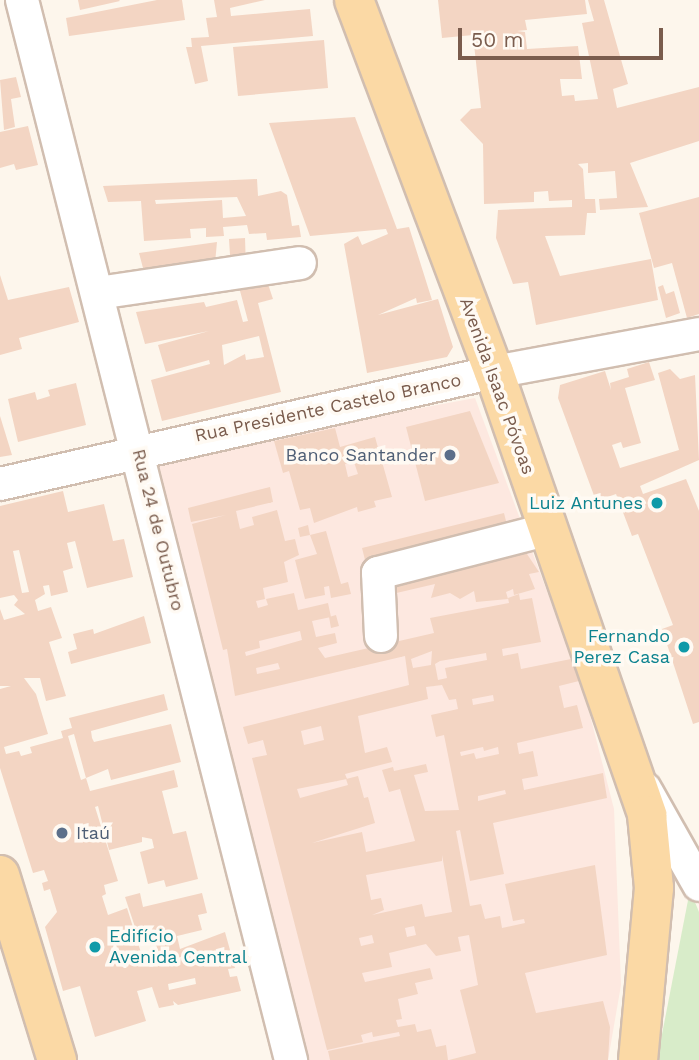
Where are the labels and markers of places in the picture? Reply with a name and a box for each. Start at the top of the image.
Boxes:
place label: Banco Santander [285,444,436,466]
marker: Banco Santander [442,447,458,463]
place label: Luiz Antunes [528,492,643,514]
marker: Luiz Antunes [649,495,665,511]
place label: Fernando Perez Casa [573,626,670,668]
marker: Fernando Perez Casa [676,639,692,655]
place label: Itaú [76,822,110,844]
marker: Itaú [54,825,70,841]
place label: Edifício Avenida Central [109,926,248,968]
marker: Edifício Avenida Central [87,939,103,955]

